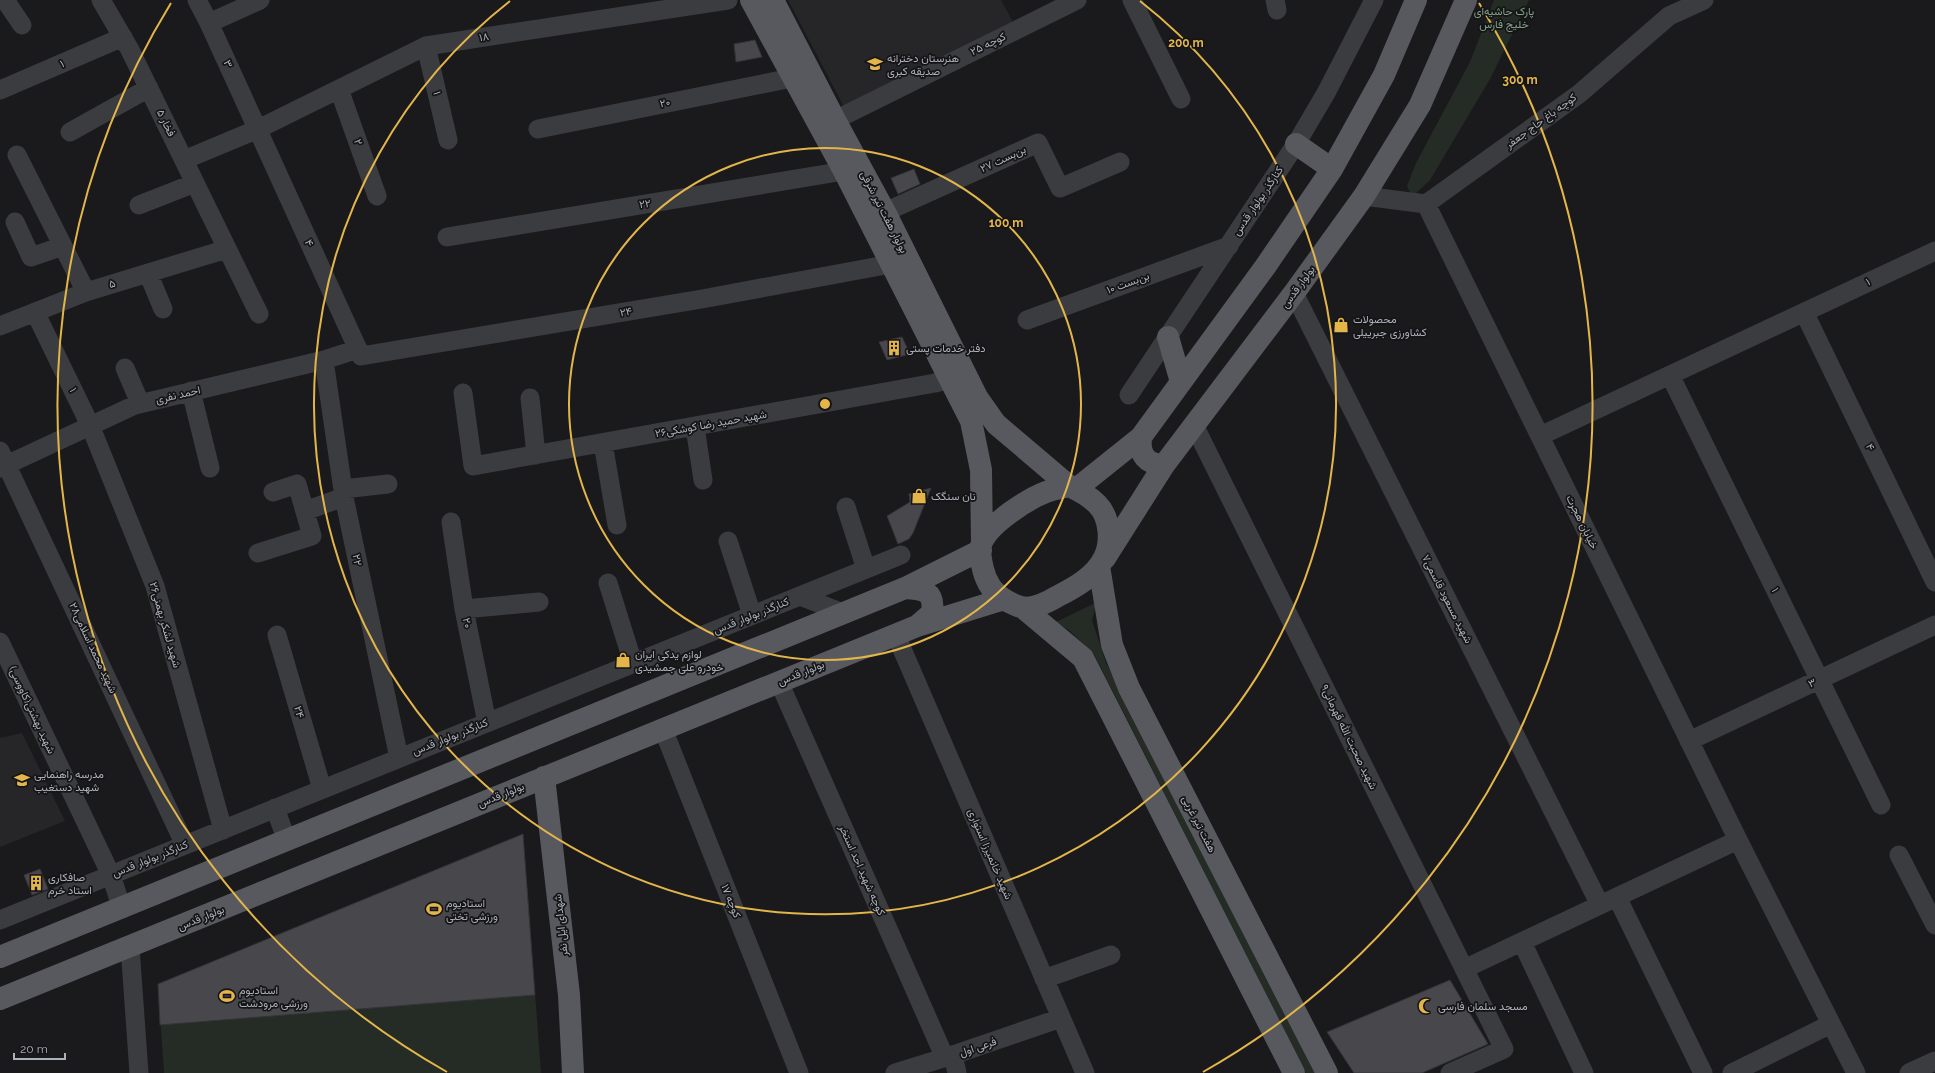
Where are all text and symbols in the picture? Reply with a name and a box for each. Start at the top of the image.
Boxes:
park label: پارک حاشیه‌ای خلیج فارس [1474,5,1534,32]
street label: ۱۸ [478,30,490,44]
street label: کوچه ۲۵ [968,30,1008,59]
text: 200 m [1168,36,1204,50]
place label: هنرستان دخترانه صدیقه کبری [887,52,960,78]
school or university icon: هنرستان دخترانه صدیقه کبری [866,55,884,73]
street label: ۱ [58,57,66,71]
street label: ۳ [221,58,235,70]
text: 300 m [1502,73,1538,87]
street label: ۱ [430,90,444,96]
street label: کوچه باغ حاج جعفر [1502,91,1580,153]
street label: ۲۰ [659,96,671,110]
street label: فخار ۵ [154,107,178,139]
street label: ۲ [351,137,365,147]
street label: بن‌بست ۲۷ [978,143,1028,175]
street label: کنارگذر بولوار قدس [1230,164,1286,238]
street label: بولوار هفت تیر شرقی [858,169,910,255]
street label: ۲۲ [638,197,652,211]
text: 100 m [989,216,1023,230]
street label: ۴ [302,237,316,249]
street label: بولوار قدس [1278,263,1318,311]
street label: بن‌بست ۱۰ [1105,269,1151,297]
street label: ۱ [1864,275,1872,289]
street label: ۵ [107,277,117,291]
street label: ۲۴ [619,305,633,319]
place label: محصولات کشاورزی جبرییلی [1353,313,1427,339]
shop icon: محصولات کشاورزی جبرییلی [1332,316,1350,334]
building icon: دفتر خدمات پستی [885,339,903,357]
place label: دفتر خدمات پستی [906,342,985,356]
street label: احمد نفری [154,384,202,406]
street label: ۱ [66,386,80,394]
centre of rings [818,397,832,411]
street label: شهید حمید رضا کوشکی۲۶ [654,408,768,440]
street label: ۴ [1863,441,1877,453]
shop icon: نان سنگک [910,487,928,505]
place label: نان سنگک [931,490,976,503]
street label: خیابان هجرت [1563,493,1601,551]
street label: شهید مسعود قاسمی۷ [1419,552,1475,646]
street label: ۲۲ [349,553,365,567]
street label: شهید لشکر بهمنی۲۶ [146,580,184,670]
street label: ۱ [1768,586,1782,594]
street label: کنارگذر بولوار قدس [711,595,791,637]
street label: شهید محمد اسلامی۲۸ [66,601,120,696]
street label: ۲۰ [460,617,474,629]
place label: لوازم یدکی ایران خودرو علی جمشیدی [635,648,724,674]
shop icon: لوازم یدکی ایران خودرو علی جمشیدی [614,651,632,669]
street label: بولوار قدس [776,658,826,688]
street label: شهید بهشتی(کاووسی) [6,664,58,756]
street label: ۳ [1806,676,1818,690]
street label: شهید صحبت الله قهرمانی۹ [1318,682,1380,792]
street label: ۲۴ [291,704,307,720]
street label: کنارگذر بولوار قدس [410,716,490,758]
place label: مدرسه راهنمایی شهید دستغیب [34,768,104,794]
school or university icon: مدرسه راهنمایی شهید دستغیب [13,771,31,789]
street label: بولوار قدس [476,780,526,810]
street label: هفت تیر غربی [1179,793,1219,855]
street label: شهید خانمیرزا استواری [965,807,1015,902]
street label: کوچه شهید احد استخر [835,822,888,918]
street label: کنارگذر بولوار قدس [110,838,190,880]
place label: صافکاری استاد خرم [48,871,92,898]
building icon: صافکاری استاد خرم [27,874,45,892]
street label: کوچه ۱۷ [717,882,744,920]
street label: شهدای ایل نفر [551,893,571,958]
place label: استادیوم ورزشی تختی [446,897,498,923]
sports icon: استادیوم ورزشی تختی [425,900,443,918]
street label: بولوار قدس [176,903,226,933]
place label: استادیوم ورزشی مرودشت [239,984,308,1010]
sports icon: استادیوم ورزشی مرودشت [218,987,236,1005]
mosque icon: مسجد سلمان فارسی [1417,997,1435,1015]
place label: مسجد سلمان فارسی [1438,1000,1528,1013]
scale bar [14,1035,65,1061]
street label: فرعی اول [958,1035,998,1059]
text: 20 m [20,1042,48,1056]

